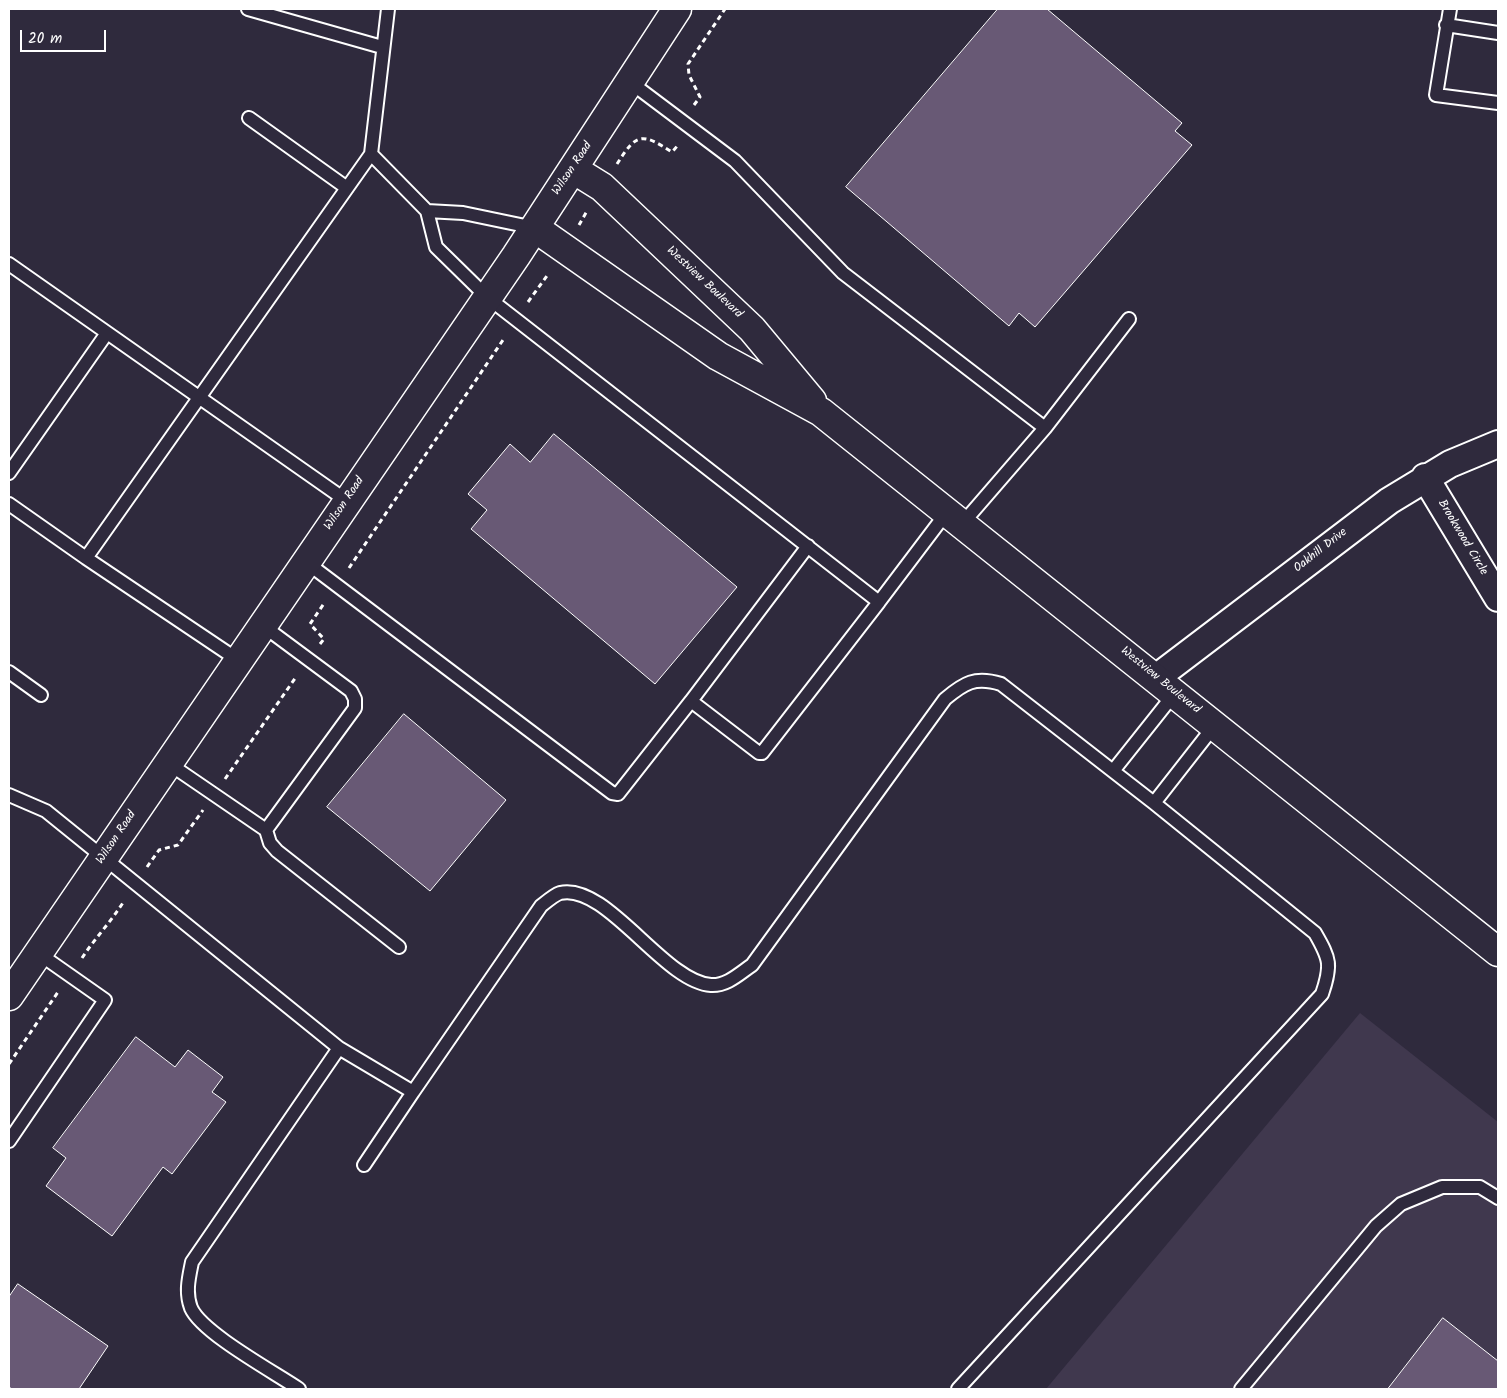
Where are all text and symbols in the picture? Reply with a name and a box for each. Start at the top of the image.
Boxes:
scale bar [22,20,109,52]
text: 20 m [28,27,62,51]
street label: Wilson Road [550,140,596,198]
street label: Westview Boulevard [663,244,745,322]
street label: Wilson Road [322,475,368,533]
street label: Brookwood Circle [1434,498,1490,578]
street label: Oakhill Drive [1291,526,1351,576]
street label: Westview Boulevard [1117,644,1203,718]
street label: Wilson Road [94,809,140,867]

